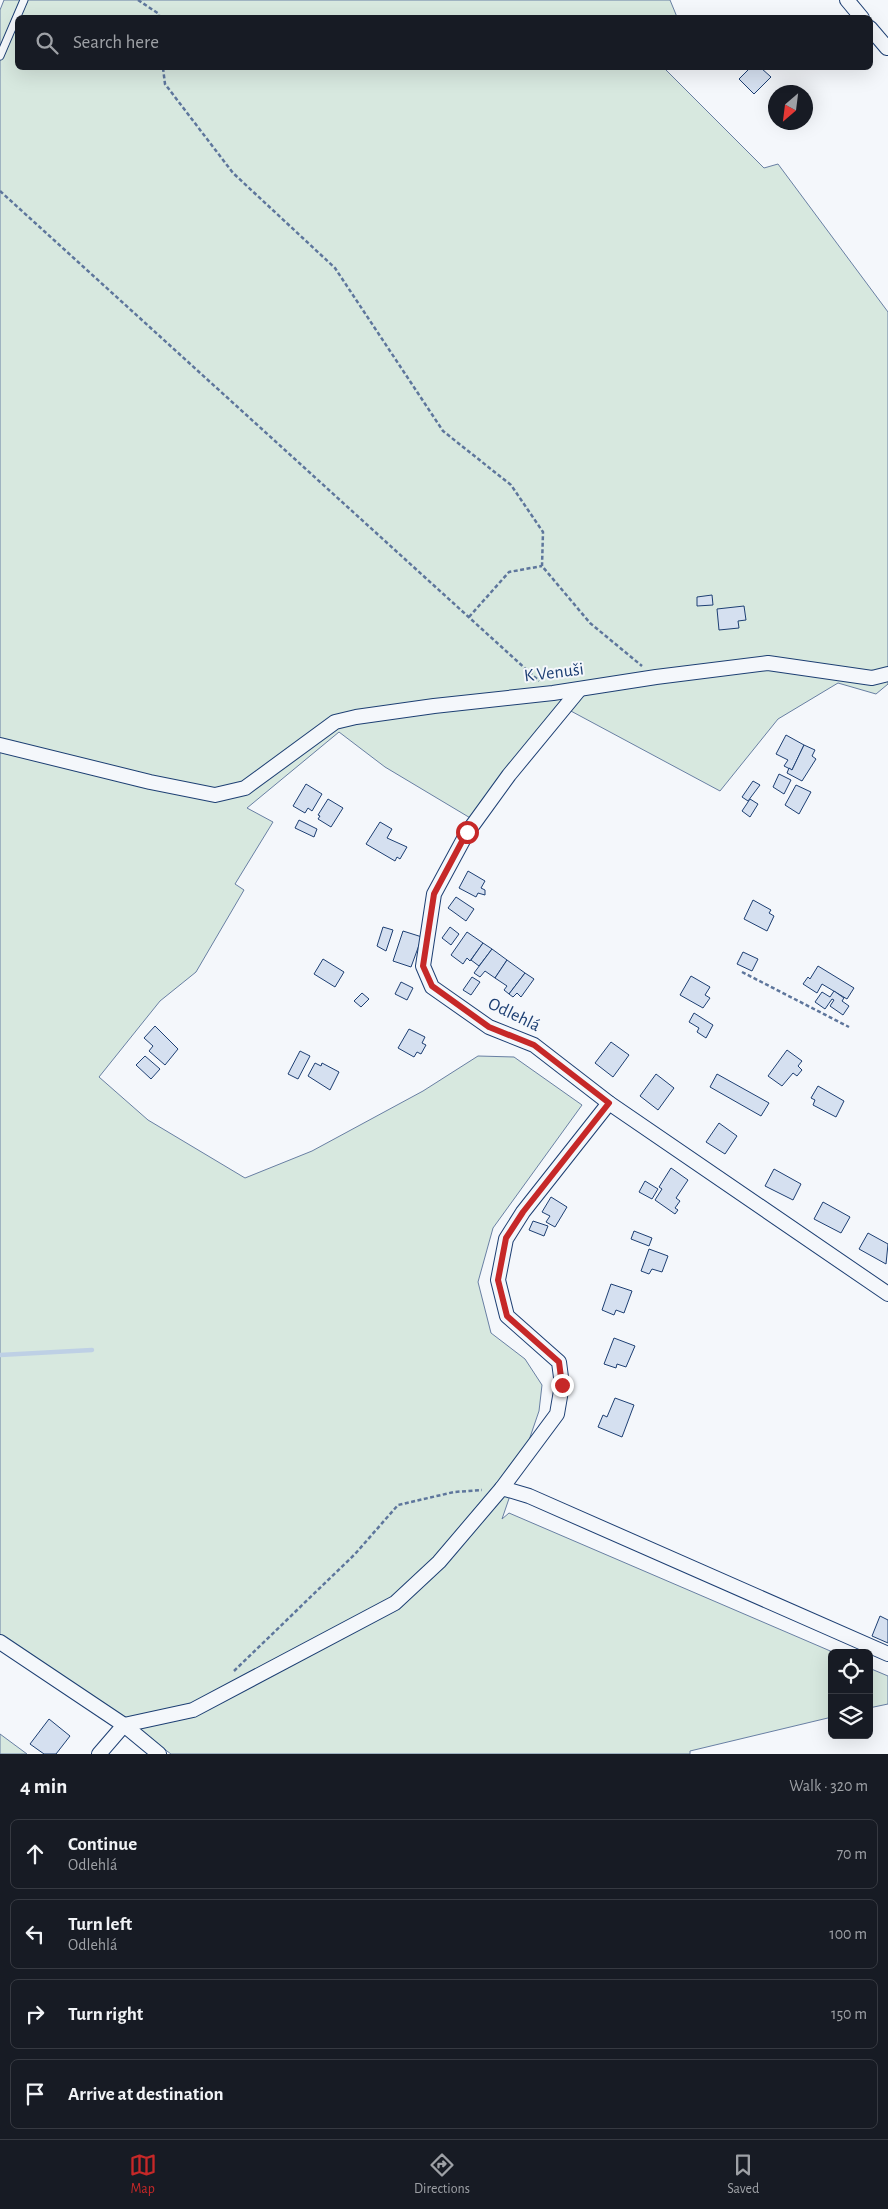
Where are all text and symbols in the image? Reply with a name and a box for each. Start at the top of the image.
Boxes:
search box [15,15,873,70]
icon: search [33,29,61,57]
text: Search here [73,33,159,52]
north arrow [768,85,813,130]
street label: K Venuši [523,660,585,686]
route start [456,821,479,844]
street label: Odlehlá [485,995,543,1035]
route end [551,1374,574,1397]
map controls [828,1649,873,1739]
button: locate [828,1649,873,1694]
button: layers [828,1694,873,1739]
text: 4 min [20,1776,67,1797]
text: Walk · 320 m [789,1778,868,1794]
text: Continue [68,1835,137,1854]
icon: ahead [21,1840,49,1868]
text: 70 m [836,1846,867,1862]
text: Odlehlá [68,1857,117,1873]
text: Turn left [68,1915,132,1934]
icon: left [21,1920,49,1948]
text: 100 m [829,1926,867,1942]
text: Odlehlá [68,1937,117,1953]
icon: right [21,2000,49,2028]
text: Turn right [68,2005,143,2024]
text: 150 m [831,2006,867,2022]
icon: arrive [21,2080,49,2108]
text: Arrive at destination [68,2085,224,2104]
tab: Map [129,2151,157,2198]
tab: Directions [414,2151,470,2198]
tab: Saved [727,2151,759,2198]

